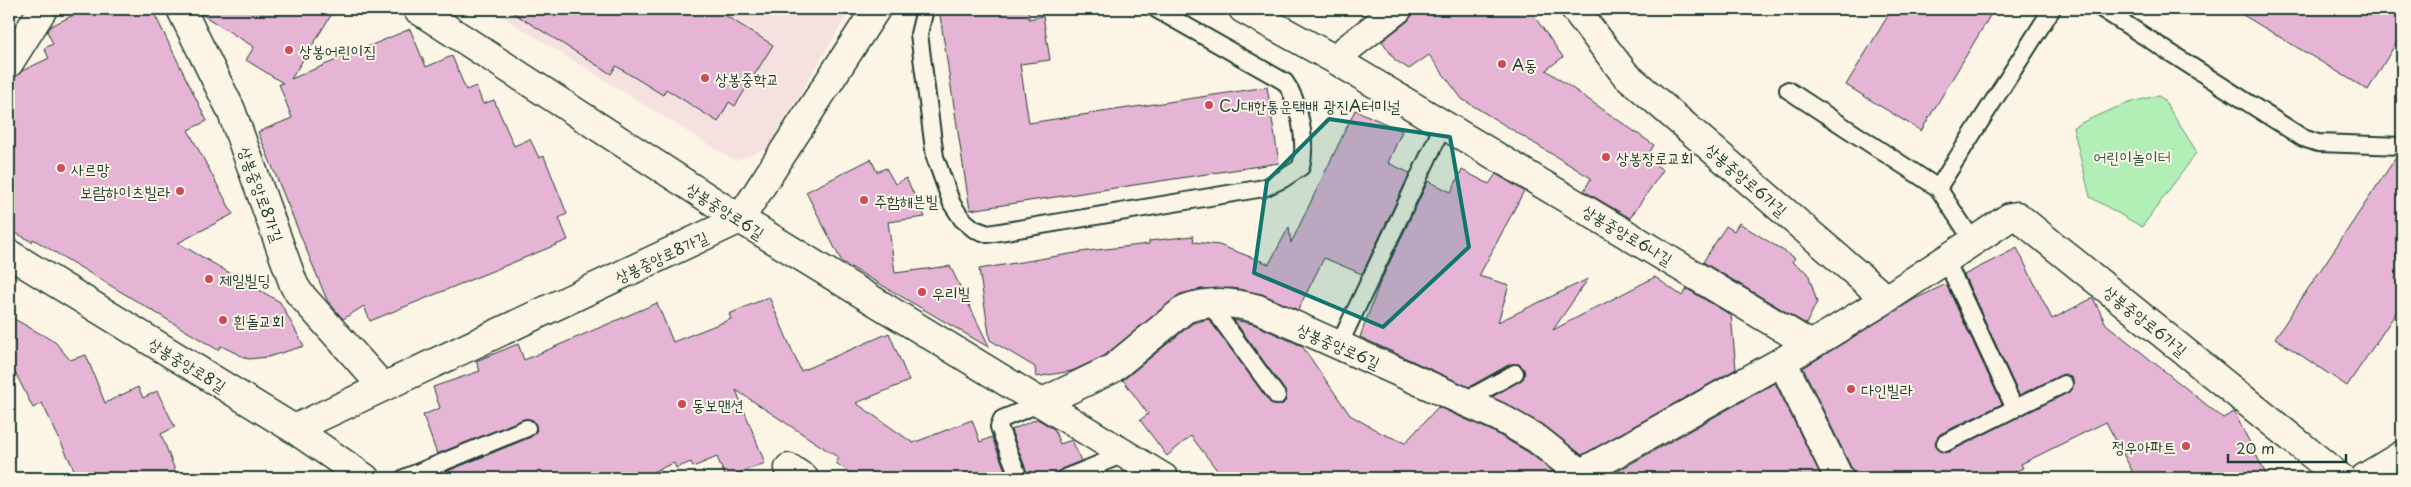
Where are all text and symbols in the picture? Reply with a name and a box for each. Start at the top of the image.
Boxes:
place label: 상봉어린이집 [299,38,376,62]
marker: 상봉어린이집 [283,44,295,56]
place label: A동 [1512,52,1537,76]
marker: A동 [1496,58,1508,70]
place label: 상봉중학교 [715,66,779,90]
marker: 상봉중학교 [699,72,711,84]
place label: CJ대한통운택배 광진A터미널 [1219,93,1400,117]
marker: CJ대한통운택배 광진A터미널 [1203,99,1215,111]
street label: 상봉중앙로6가길 [1701,137,1793,221]
street label: 상봉중앙로8가길 [234,143,290,245]
park label: 어린이놀이터 [2093,144,2171,168]
place label: 상봉장로교회 [1616,145,1693,169]
marker: 상봉장로교회 [1600,151,1612,163]
place label: 사르망 [71,156,110,180]
marker: 사르망 [55,162,67,174]
street label: 상봉중앙로6길 [682,176,770,244]
place label: 보람하이츠빌라 [80,179,170,203]
marker: 보람하이츠빌라 [174,185,186,197]
place label: 주함해븐빌 [874,188,939,212]
marker: 주함해븐빌 [858,194,870,206]
street label: 상봉중앙로6나길 [1578,198,1678,270]
street label: 상봉중앙로8가길 [611,224,712,288]
place label: 제일빌딩 [219,267,271,291]
marker: 제일빌딩 [203,273,215,285]
street label: 상봉중앙로6가길 [2099,279,2193,361]
place label: 우리빌 [932,280,971,304]
marker: 우리빌 [916,286,928,298]
place label: 흰돌교회 [233,308,285,332]
marker: 흰돌교회 [217,314,229,326]
street label: 상봉중앙로6길 [1294,316,1384,374]
street label: 상봉중앙로8길 [145,331,231,397]
place label: 다인빌라 [1861,377,1913,401]
marker: 다인빌라 [1845,383,1857,395]
place label: 동보맨션 [692,392,744,416]
marker: 동보맨션 [676,398,688,410]
scale bar [2228,432,2346,464]
place label: 정우아파트 [2112,434,2176,458]
text: 20 m [2236,436,2275,459]
marker: 정우아파트 [2180,440,2192,452]

